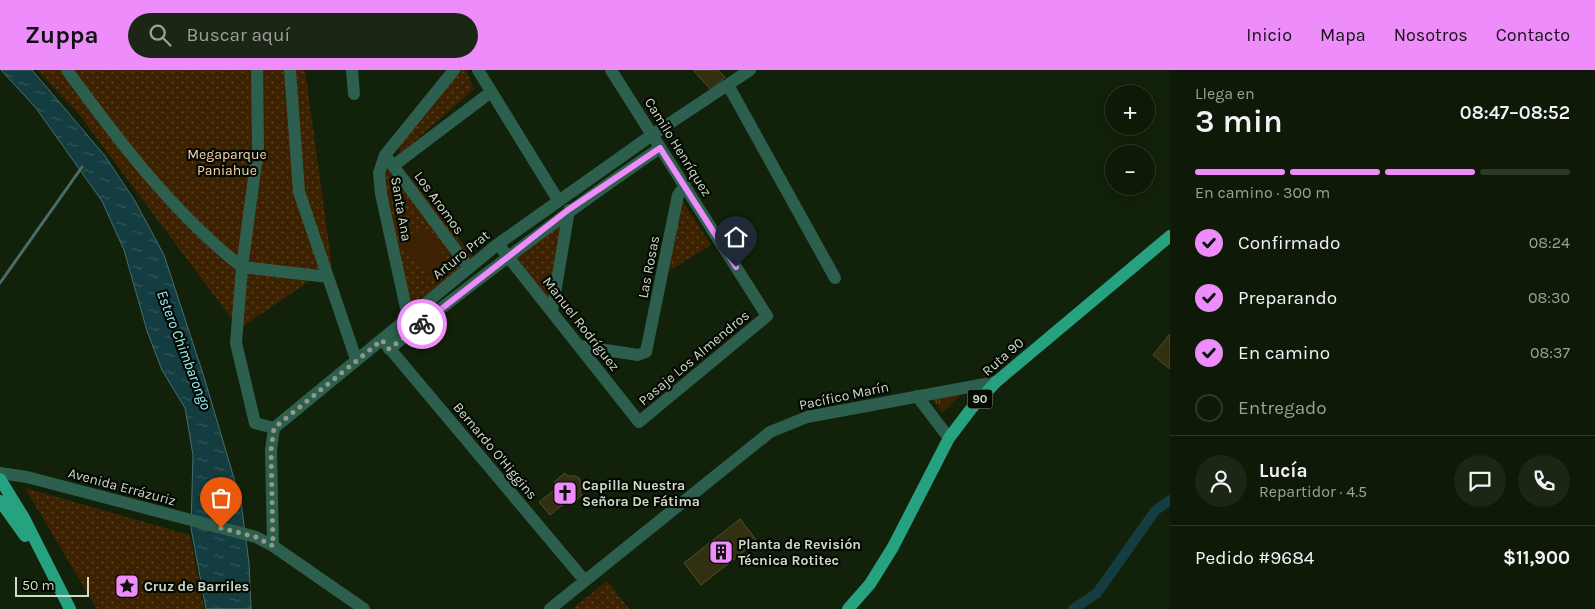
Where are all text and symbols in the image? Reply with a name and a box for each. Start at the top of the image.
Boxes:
search box [128,13,478,58]
text: Zuppa [25,21,98,49]
icon: search [146,21,174,49]
text: Buscar aquí [186,24,290,46]
text: Inicio [1246,24,1292,46]
text: Mapa [1320,24,1366,46]
text: Nosotros [1394,24,1468,46]
text: Contacto [1496,24,1570,46]
text: Llega en [1195,84,1255,103]
map controls [1105,85,1155,195]
button: + [1105,85,1155,135]
street label: Camilo Henríquez [641,95,715,199]
text: 08:47–08:52 [1460,102,1570,124]
text: 3 min [1195,103,1283,140]
button: − [1105,145,1155,195]
park label: Megaparque Paniahue [187,146,267,179]
street label: Los Aromos [410,168,468,238]
street label: Santa Ana [387,175,415,243]
text: En camino · 300 m [1195,183,1330,202]
pin [715,216,757,267]
icon: home [722,223,750,251]
street label: Arturo Prat [429,227,493,283]
icon: check [1195,229,1223,257]
text: Confirmado [1238,232,1340,254]
text: 08:24 [1529,233,1570,252]
street label: Las Rosas [635,234,663,300]
street label: Manuel Rodríguez [539,273,623,375]
icon: check [1195,284,1223,312]
text: Preparando [1238,287,1337,309]
water label: Estero Chimbarongo [153,288,215,413]
text: 08:30 [1528,288,1570,307]
courier [397,299,447,349]
street label: Pasaje Los Almendros [635,307,753,409]
icon: bike [408,310,436,338]
street label: Ruta 90 [979,334,1027,380]
icon: check [1195,339,1223,367]
text: En camino [1238,342,1330,364]
text: 08:37 [1530,343,1570,362]
street label: Pacífico Marín [798,378,890,414]
road number: 90 [968,390,992,408]
text: Entregado [1238,397,1327,419]
street label: Bernardo O'Higgins [449,399,541,503]
button: person [1195,455,1247,507]
button: chat [1454,455,1506,507]
button: phone [1518,455,1570,507]
text: Lucía [1259,460,1308,482]
street label: Avenida Errázuriz [66,464,178,510]
pin [200,477,242,528]
place label: Capilla Nuestra Señora De Fátima [582,477,700,510]
church icon: Capilla Nuestra Señora De Fátima [552,480,578,506]
text: Repartidor · 4.5 [1259,482,1367,501]
icon: bag [207,484,235,512]
place label: Planta de Revisión Técnica Rotitec [738,536,861,569]
building icon: Planta de Revisión Técnica Rotitec [708,539,734,565]
text: Pedido #9684 [1195,547,1314,569]
text: $11,900 [1503,547,1570,569]
place icon: Cruz de Barriles [114,573,140,599]
scale bar [15,574,89,597]
text: 50 m [22,577,55,594]
place label: Cruz de Barriles [144,578,249,595]

